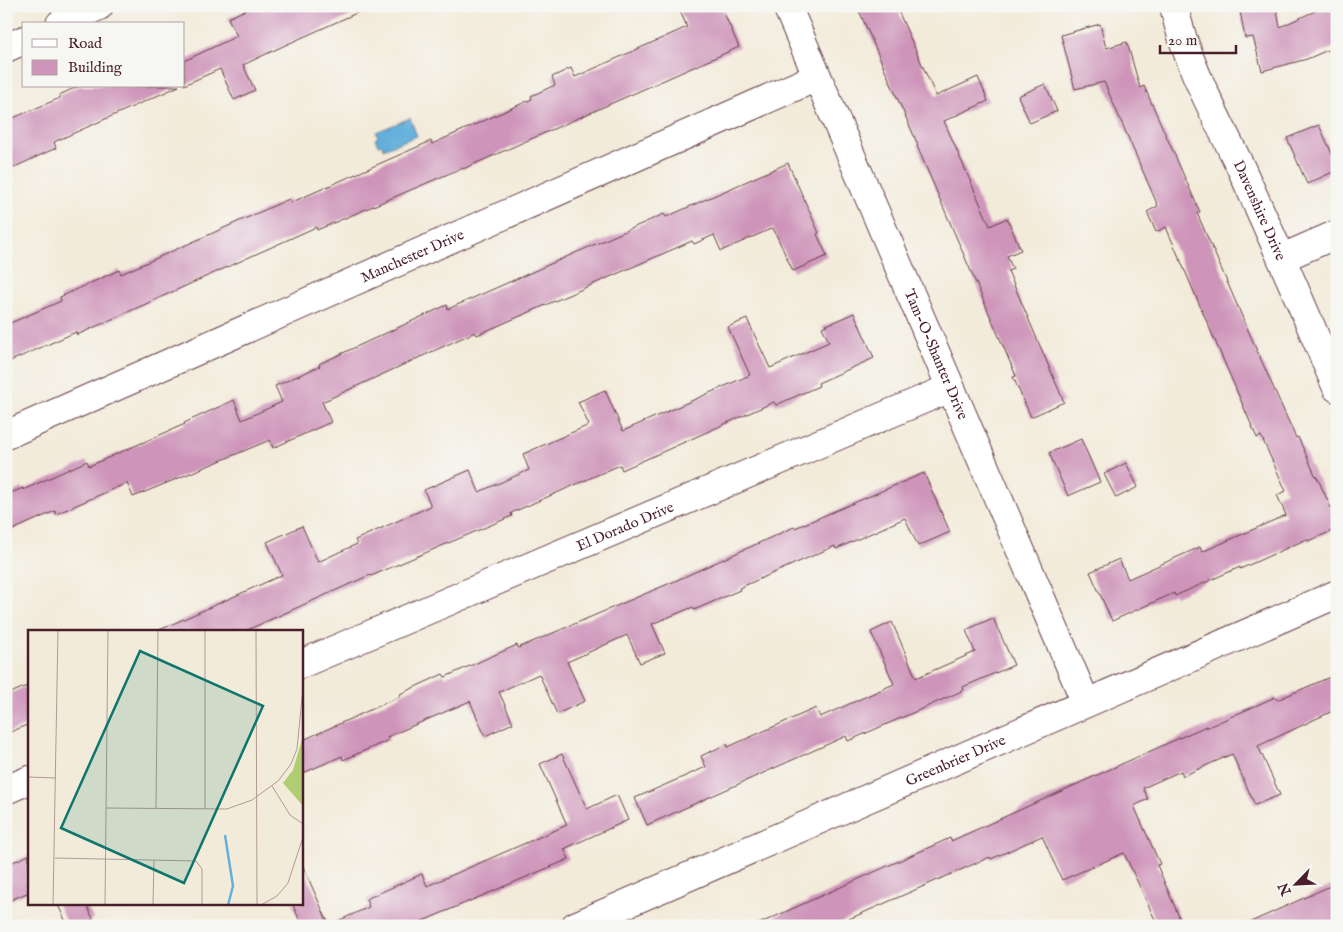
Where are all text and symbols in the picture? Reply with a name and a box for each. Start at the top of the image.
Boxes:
legend [22,22,185,88]
scale bar [1160,22,1237,54]
text: 20 m [1168,31,1198,50]
text: Road [68,34,103,53]
text: Building [68,58,123,77]
street label: Davenshire Drive [1229,157,1290,264]
street label: Manchester Drive [358,225,467,287]
street label: Tam-O-Shanter Drive [900,286,972,423]
street label: El Dorado Drive [573,498,677,556]
inset map [28,630,302,904]
street label: Greenbrier Drive [903,731,1009,791]
north arrow [1270,860,1320,910]
text: N [1274,880,1296,899]

